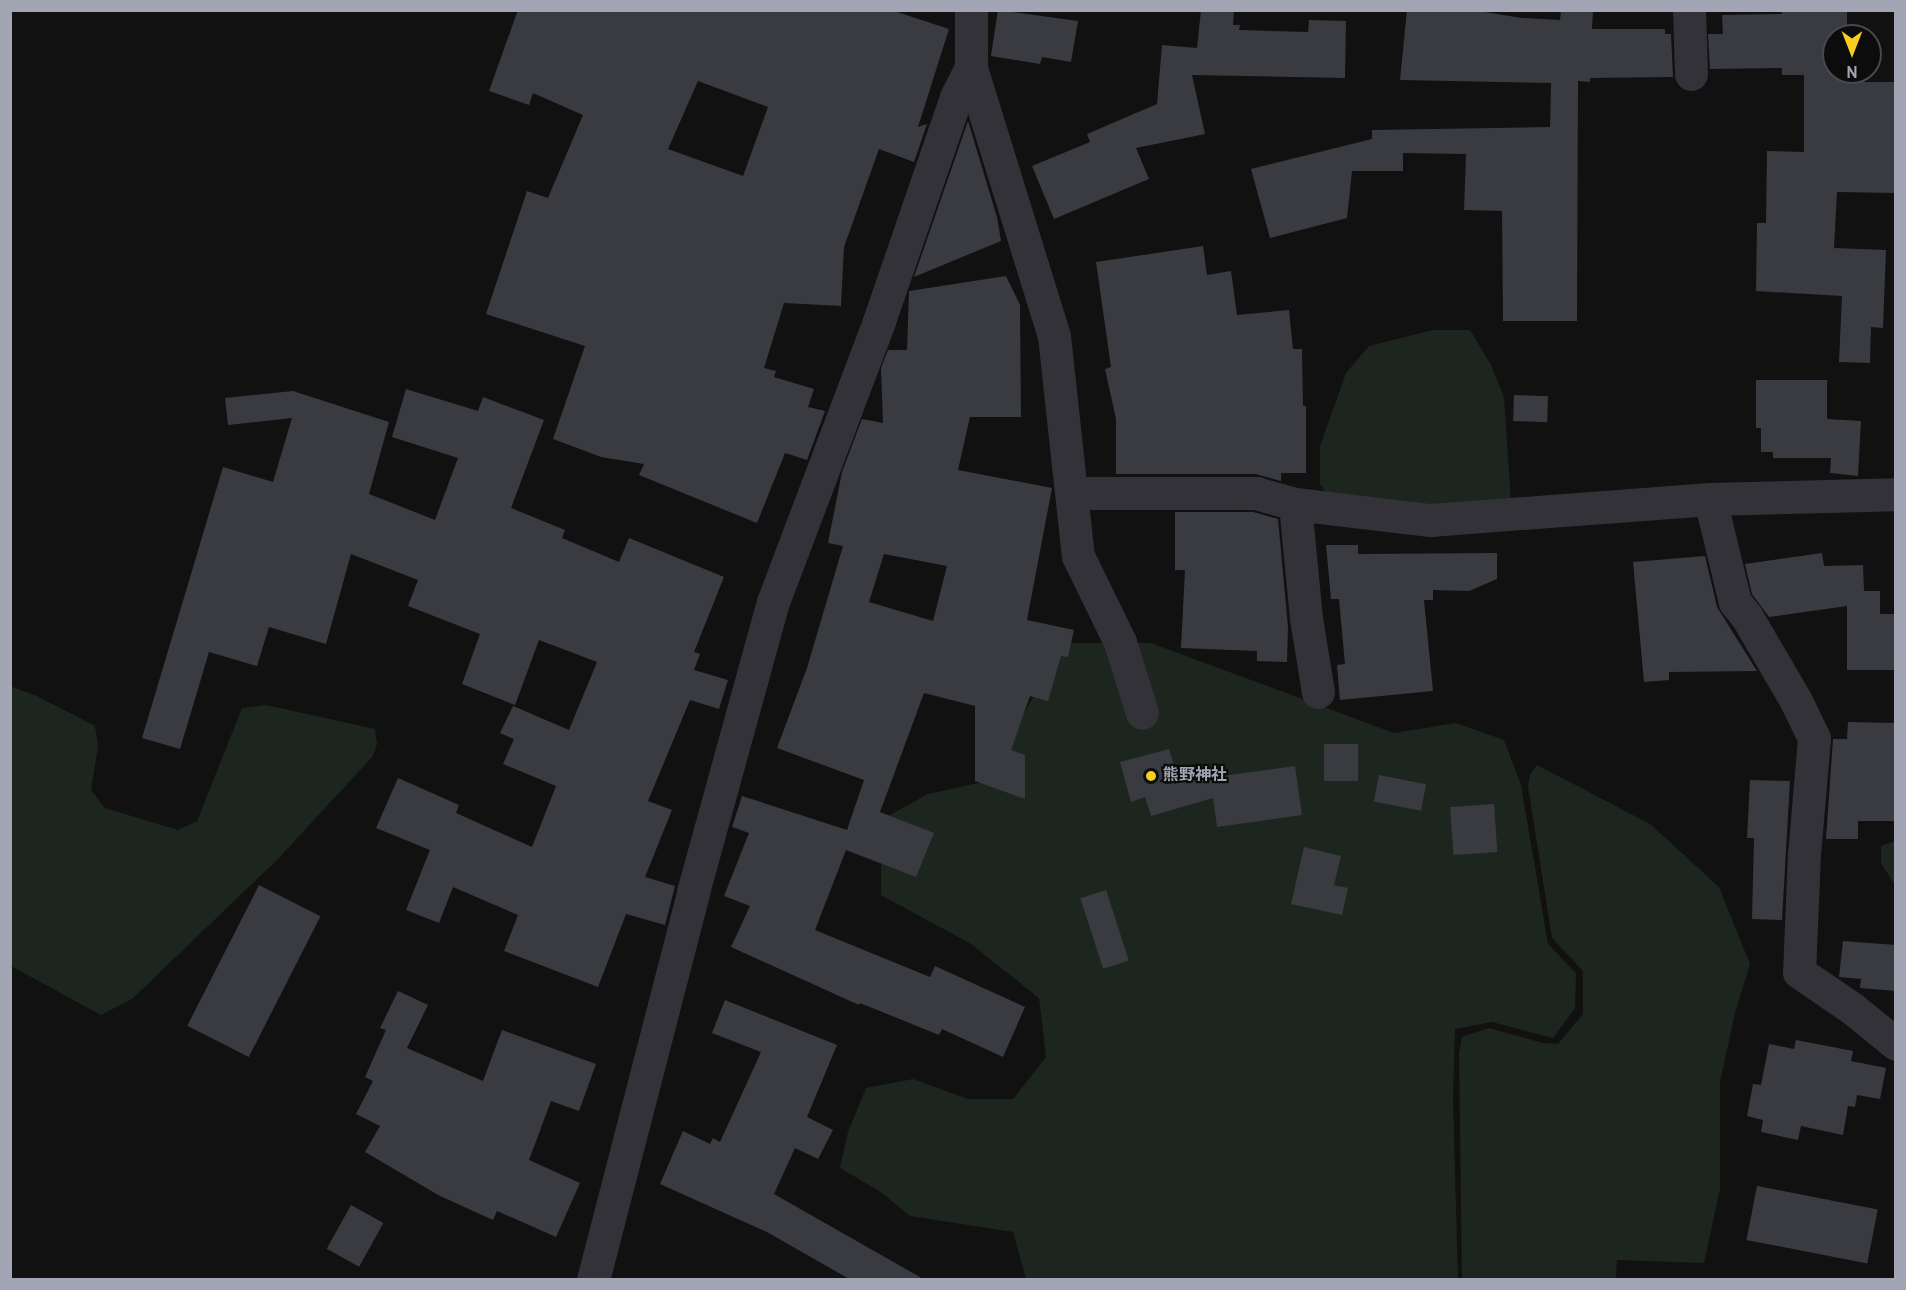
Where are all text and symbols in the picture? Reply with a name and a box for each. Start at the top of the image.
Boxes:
north arrow [1822,24,1882,84]
text: N [1846,60,1858,80]
place label: 熊野神社 [1163,766,1227,786]
marker: 熊野神社 [1144,769,1158,783]

